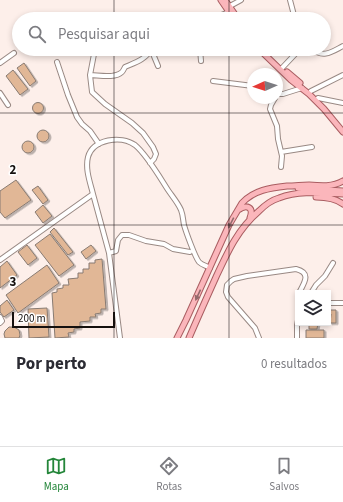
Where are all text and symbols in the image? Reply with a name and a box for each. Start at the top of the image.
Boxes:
search box [12,12,331,56]
icon: search [26,23,48,45]
text: Pesquisar aqui [58,24,150,45]
north arrow [247,68,283,104]
text: 2 [10,161,17,179]
one-way arrow [228,217,234,229]
text: 3 [10,273,17,291]
one-way arrow [195,289,201,300]
map controls [295,290,331,326]
button: layers [295,290,331,326]
scale bar [12,310,115,329]
text: 200 m [18,311,46,326]
text: Por perto [16,352,86,376]
text: 0 resultados [261,355,327,373]
tab: Mapa [44,455,69,494]
tab: Rotas [156,455,182,494]
tab: Salvos [269,455,299,494]

